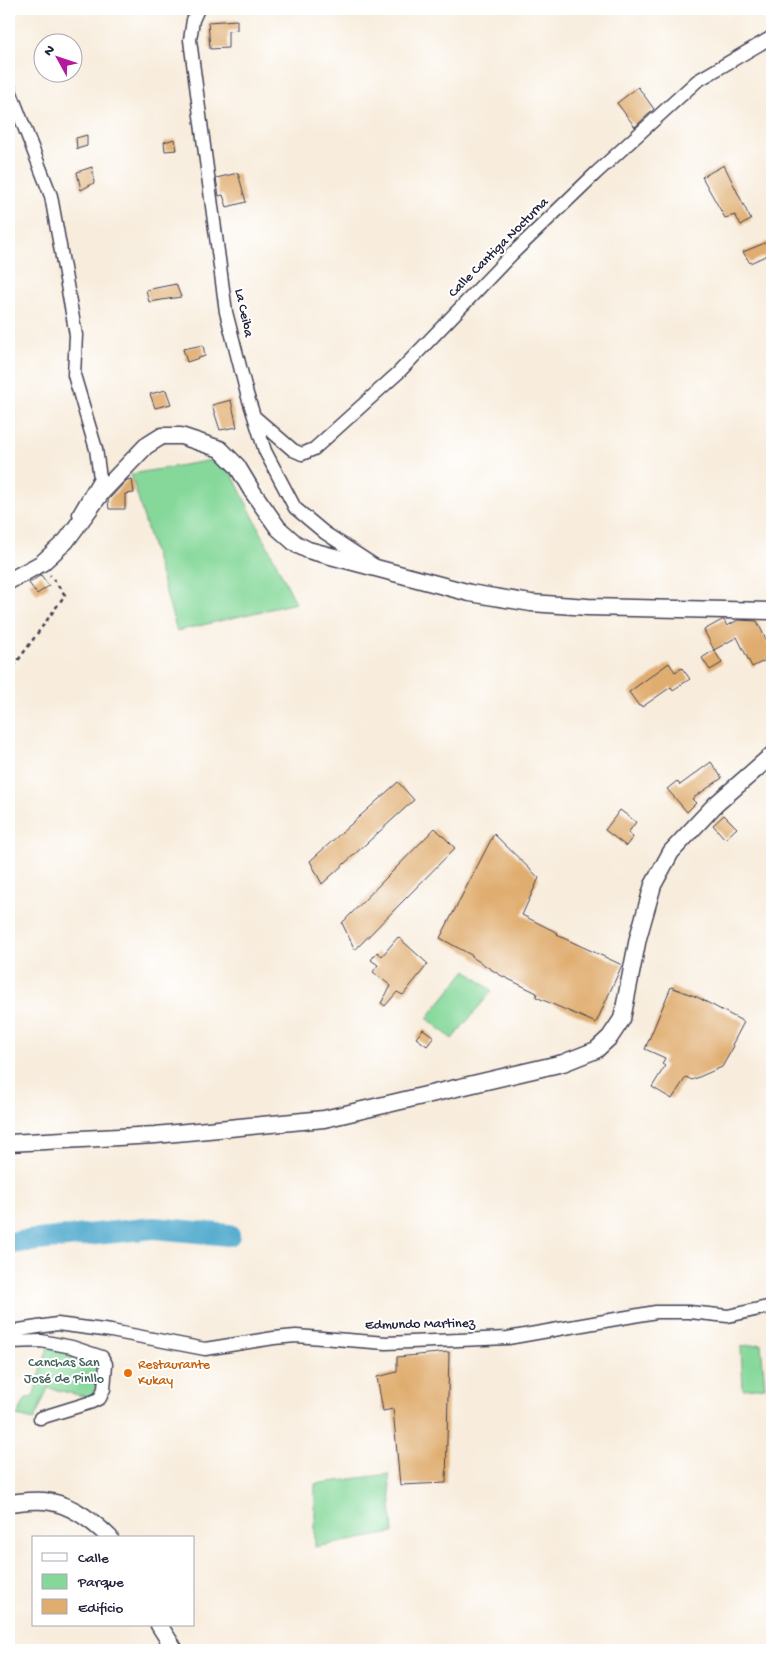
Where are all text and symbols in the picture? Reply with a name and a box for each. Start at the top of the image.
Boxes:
north arrow [32,32,82,82]
text: N [41,42,59,60]
street label: Calle Cantiga Nocturna [445,193,554,302]
street label: La Ceiba [230,287,257,340]
street label: Edmundo Martinez [365,1316,476,1334]
park label: Canchas San José de Pinllo [24,1355,104,1388]
place label: Restaurante Kukay [138,1357,211,1390]
marker: Restaurante Kukay [122,1367,134,1379]
legend [32,1536,195,1626]
text: Calle [78,1550,109,1568]
text: Parque [77,1574,124,1592]
text: Edificio [78,1600,124,1618]

